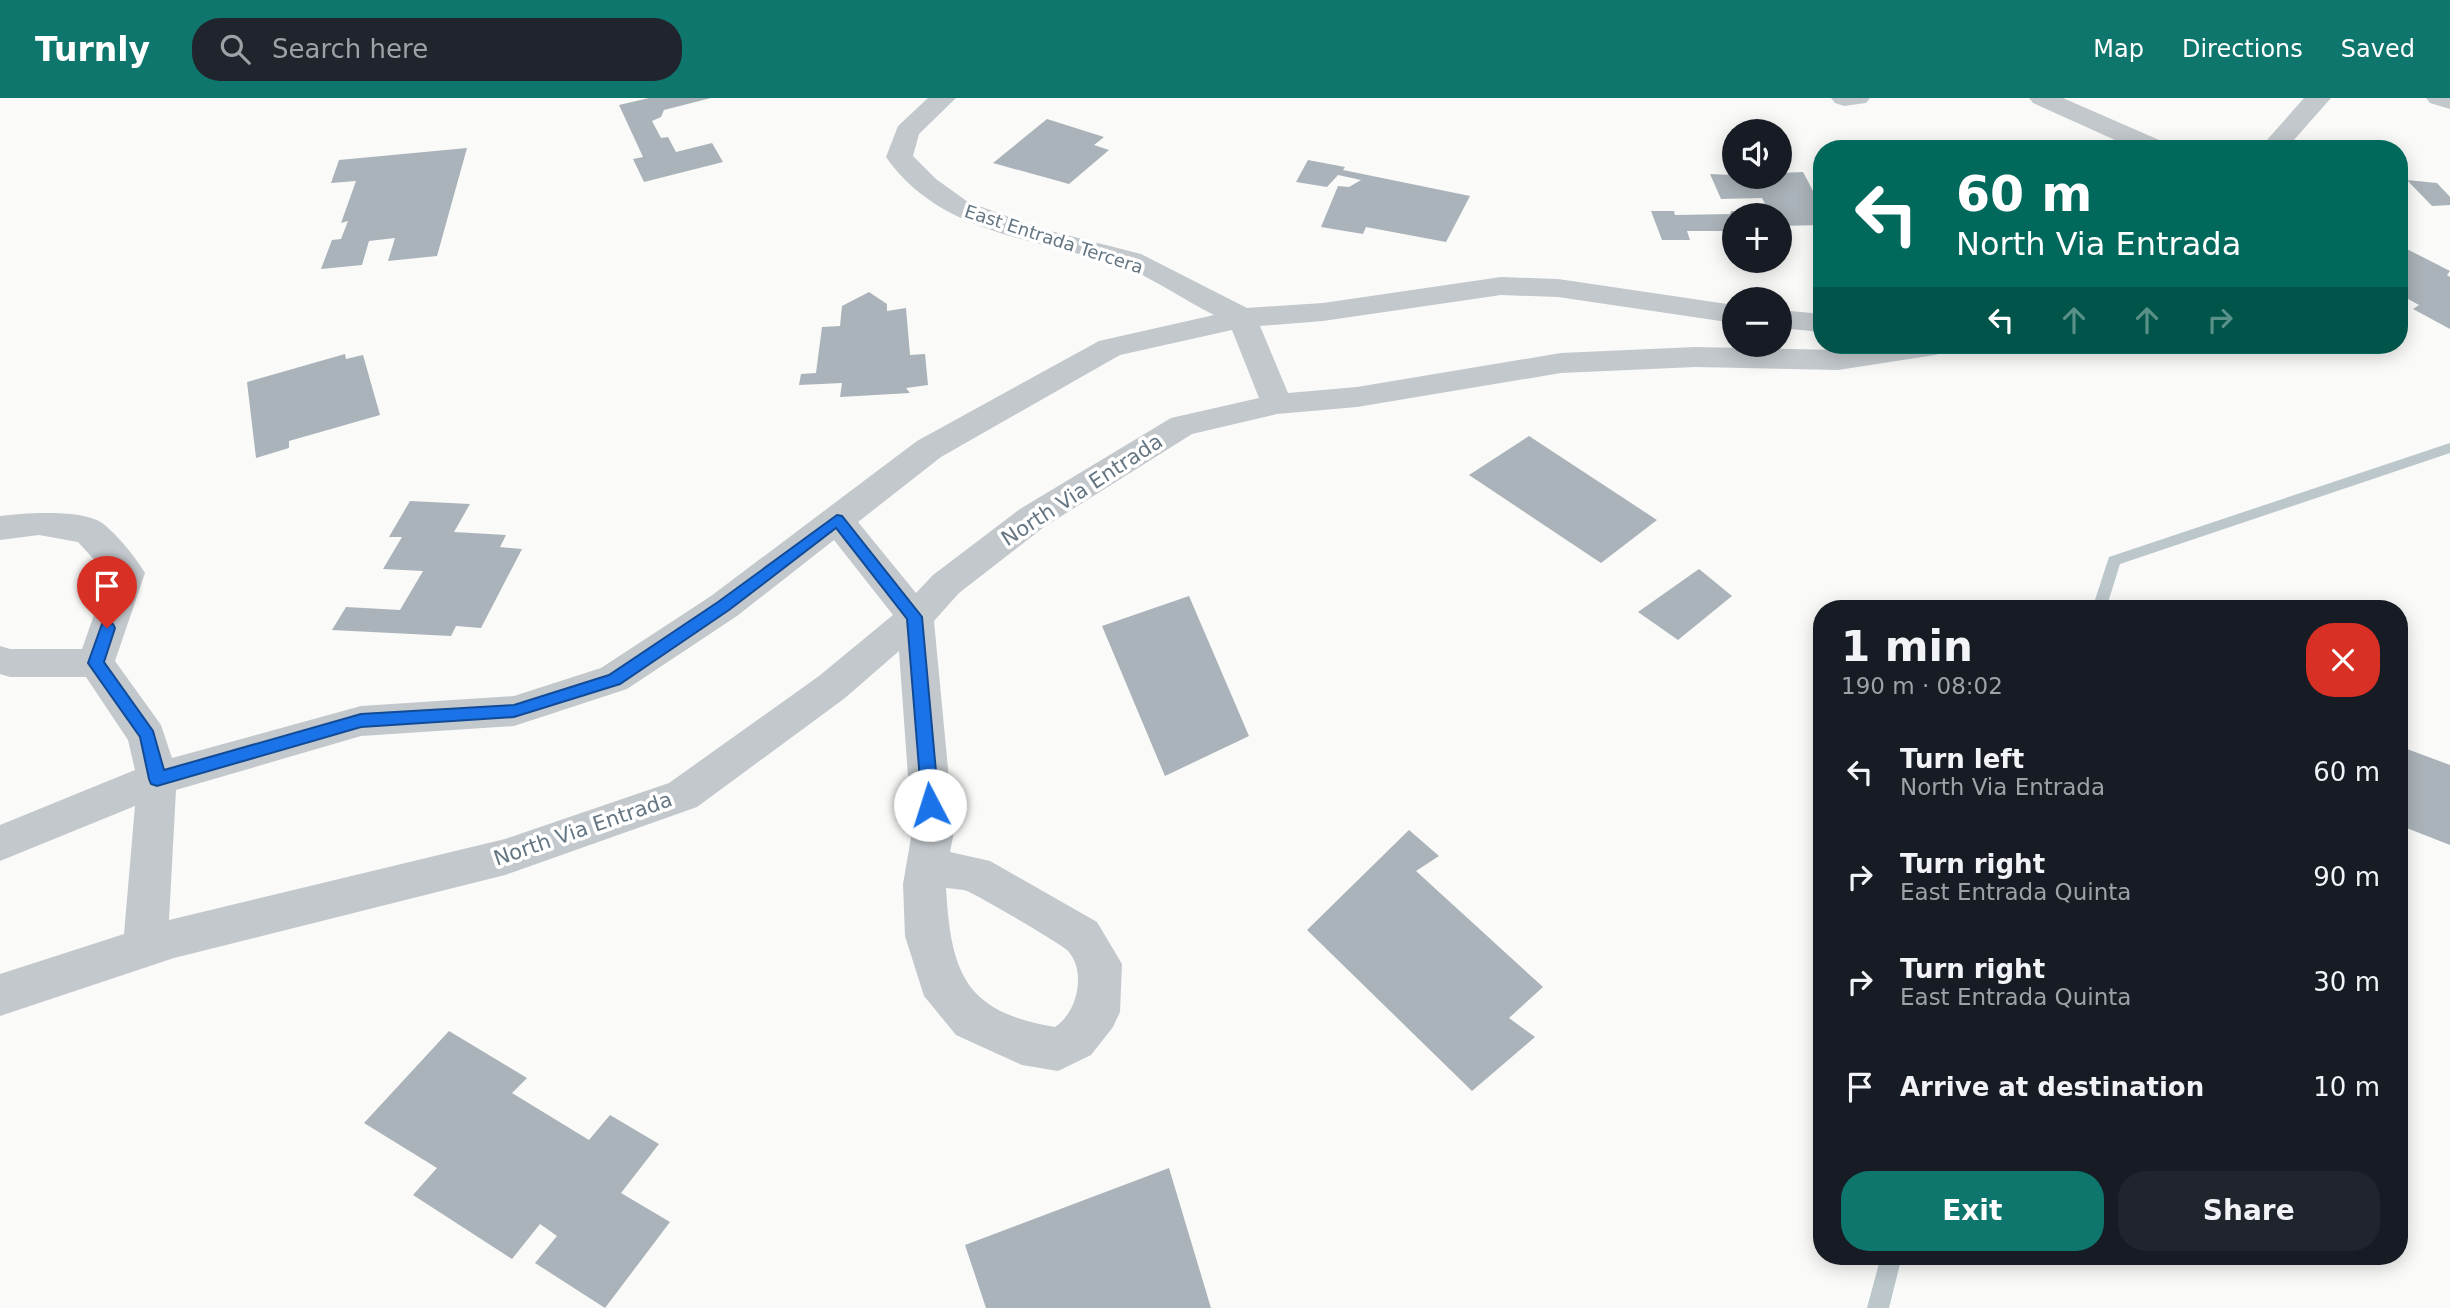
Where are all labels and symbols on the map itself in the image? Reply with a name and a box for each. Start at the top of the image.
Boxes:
street label: East Entrada Tercera [962,200,1146,278]
street label: North Via Entrada [997,429,1167,551]
pin [77,556,137,628]
position arrow [893,768,967,842]
street label: North Via Entrada [491,787,675,871]

